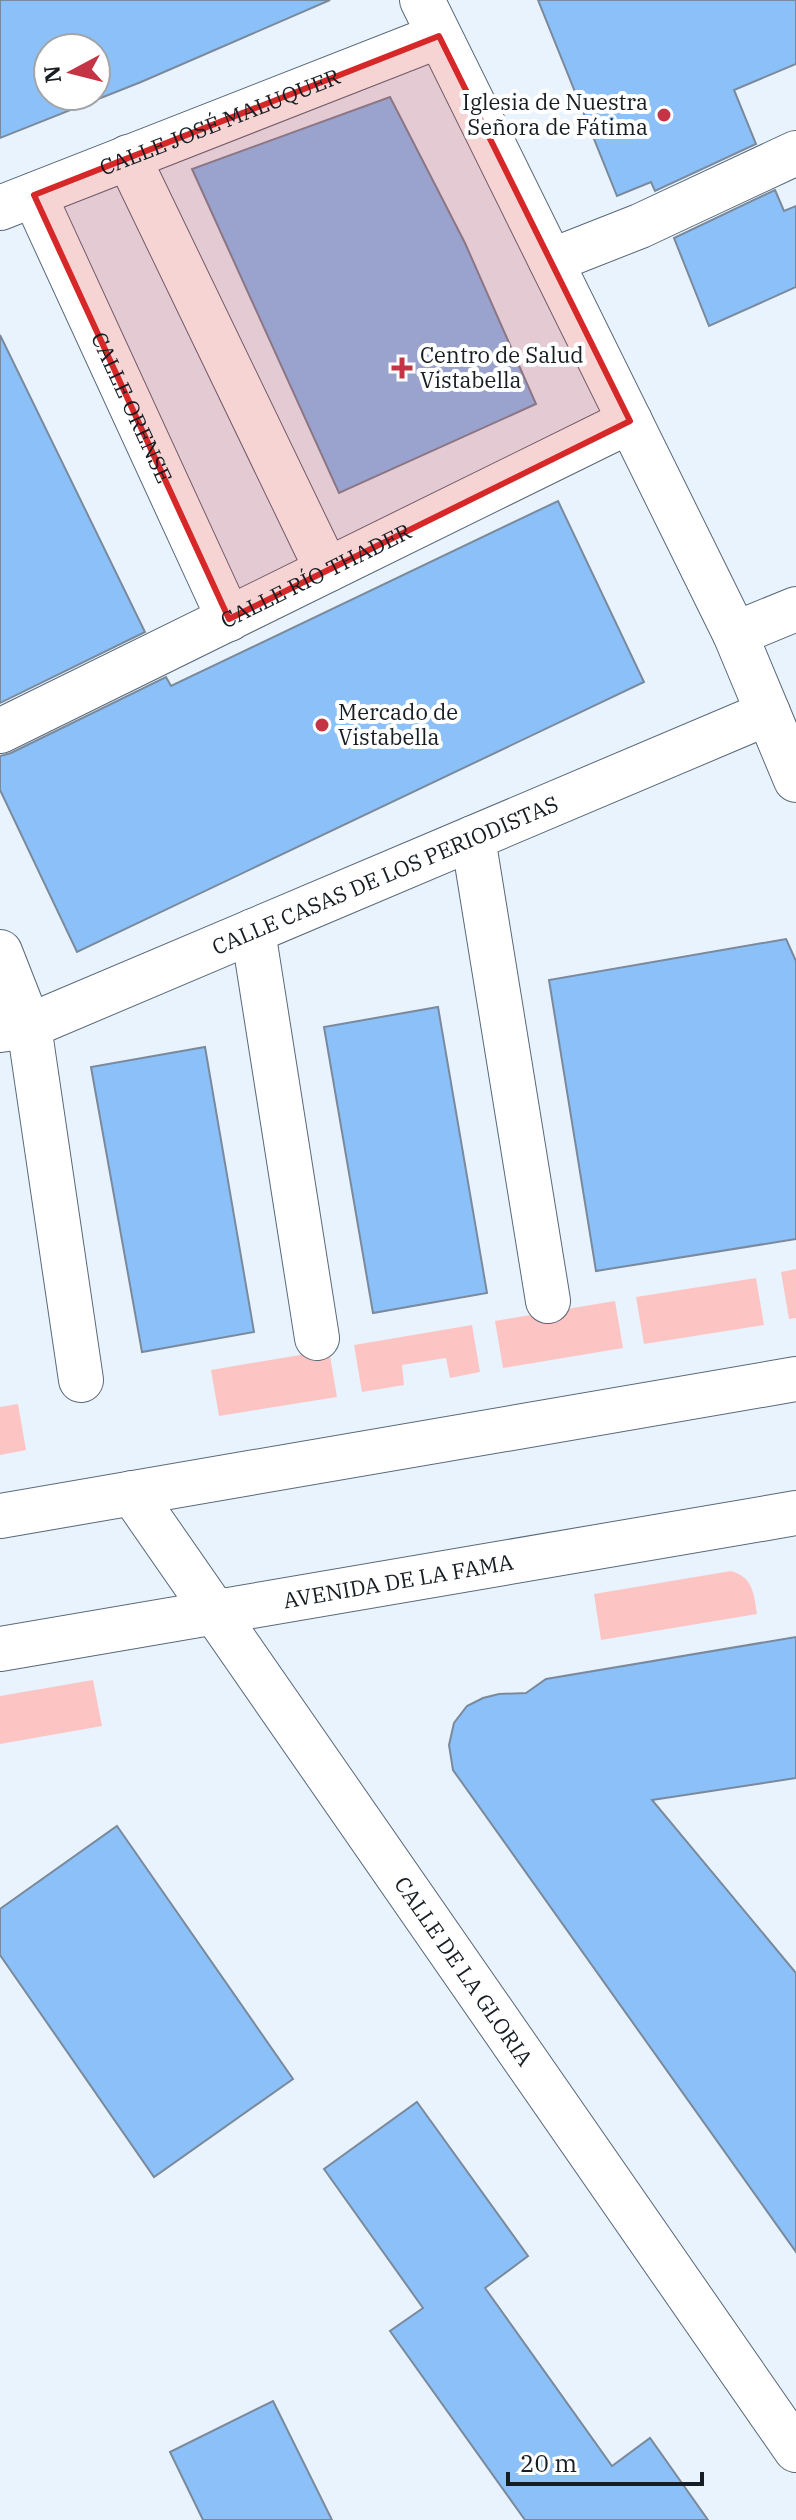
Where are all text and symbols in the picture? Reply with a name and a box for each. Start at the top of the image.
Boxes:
north arrow [32,32,112,112]
street label: CALLE JOSÉ MALUQUER [95,61,344,182]
text: N [36,64,67,85]
place label: Iglesia de Nuestra Señora de Fátima [462,87,648,141]
marker: Iglesia de Nuestra Señora de Fátima [655,106,673,124]
street label: CALLE ORENSE [85,327,180,488]
place label: Centro de Salud Vistabella [420,340,584,394]
marker: Centro de Salud Vistabella [391,357,413,379]
street label: CALLE RÍO THADER [215,516,416,634]
place label: Mercado de Vistabella [338,697,458,751]
marker: Mercado de Vistabella [313,716,331,734]
street label: CALLE CASAS DE LOS PERIODISTAS [207,788,563,961]
street label: AVENIDA DE LA FAMA [281,1547,515,1614]
street label: CALLE DE LA GLORIA [388,1870,540,2071]
scale bar [508,2436,702,2486]
text: 20 m [520,2447,577,2479]

